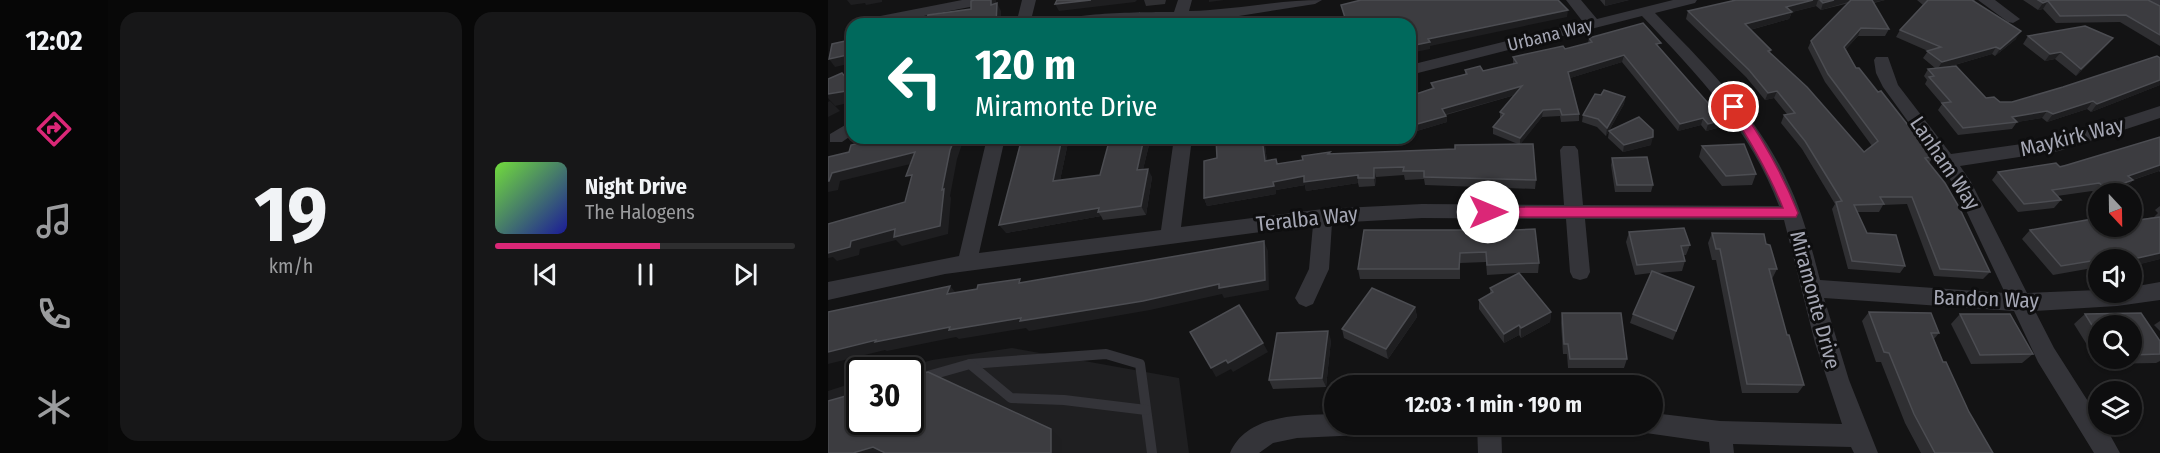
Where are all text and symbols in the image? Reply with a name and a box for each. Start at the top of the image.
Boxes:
street label: Urbana Way [1505,14,1595,56]
text: 12:02 [25,25,83,57]
text: 120 m [975,40,1076,90]
icon: left [876,42,954,120]
pin [1708,81,1759,132]
icon: arrive [1717,90,1750,123]
text: Miramonte Drive [975,91,1157,123]
icon: directions [33,108,75,150]
street label: Lanham Way [1904,111,1986,215]
street label: Maykirk Way [2018,111,2127,162]
text: 19 [254,168,328,262]
text: Night Drive [585,173,687,200]
position arrow [1456,180,1520,244]
north arrow [2088,183,2142,237]
map controls [2088,183,2142,435]
icon: music [33,200,75,242]
text: The Halogens [585,200,695,224]
street label: Teralba Way [1255,201,1360,237]
street label: Miramonte Drive [1784,228,1846,372]
button: sound [2088,249,2142,303]
text: km/h [269,254,313,278]
icon: previous [529,258,562,291]
icon: pause [629,258,662,291]
icon: next [729,258,762,291]
street label: Bandon Way [1933,284,2040,314]
icon: phone [33,293,75,335]
button: search [2088,315,2142,369]
speed limit sign: 30 [846,357,924,435]
button: layers [2088,381,2142,435]
icon: climate [33,386,75,428]
text: 12:03 · 1 min · 190 m [1405,391,1582,418]

